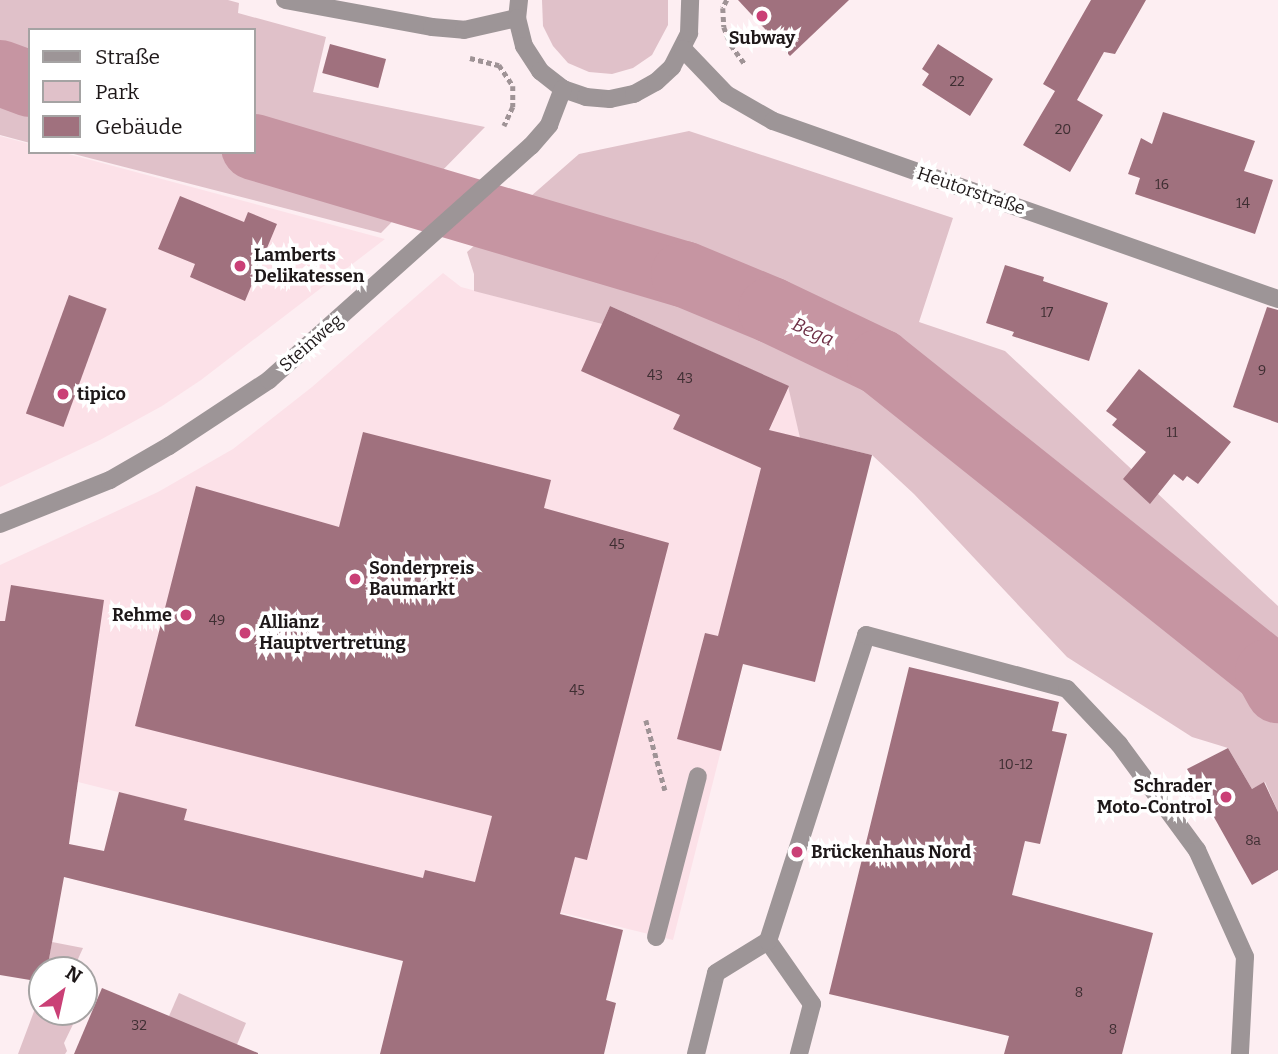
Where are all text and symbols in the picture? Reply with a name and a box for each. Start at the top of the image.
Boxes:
marker: Subway [754,8,770,24]
place label: Subway [729,27,795,49]
legend [28,28,256,154]
text: Straße [95,44,160,70]
house number: 22 [949,74,965,90]
text: Park [95,79,139,105]
text: Gebäude [95,114,183,140]
house number: 20 [1055,122,1071,138]
street label: Heutorstraße [914,162,1028,220]
house number: 16 [1155,177,1169,193]
house number: 14 [1236,196,1250,212]
place label: Lamberts Delikatessen [254,245,364,288]
marker: Lamberts Delikatessen [232,258,248,274]
house number: 17 [1041,305,1053,321]
street label: Steinweg [275,310,347,376]
water label: Bega [789,313,837,351]
house number: 9 [1258,363,1266,379]
house number: 43 [647,368,663,384]
house number: 43 [677,371,693,387]
place label: tipico [77,383,126,405]
marker: tipico [55,386,71,402]
house number: 11 [1166,425,1178,441]
house number: 45 [609,537,625,553]
place label: Sonderpreis Baumarkt [369,558,474,600]
marker: Sonderpreis Baumarkt [347,571,363,587]
place label: Rehme [112,604,172,626]
marker: Rehme [178,607,194,623]
place label: Allianz Hauptvertretung [259,612,406,654]
house number: 49 [209,613,225,629]
marker: Allianz Hauptvertretung [237,625,253,641]
house number: 45 [569,683,585,699]
house number: 10-12 [999,757,1033,773]
place label: Schrader Moto-Control [1097,776,1212,818]
marker: Schrader Moto-Control [1218,789,1234,805]
house number: 8a [1245,833,1261,849]
place label: Brückenhaus Nord [811,841,971,863]
marker: Brückenhaus Nord [789,844,805,860]
north arrow [28,956,98,1026]
text: N [61,961,86,988]
house number: 8 [1075,985,1083,1001]
house number: 32 [131,1018,147,1034]
house number: 8 [1109,1022,1117,1038]

